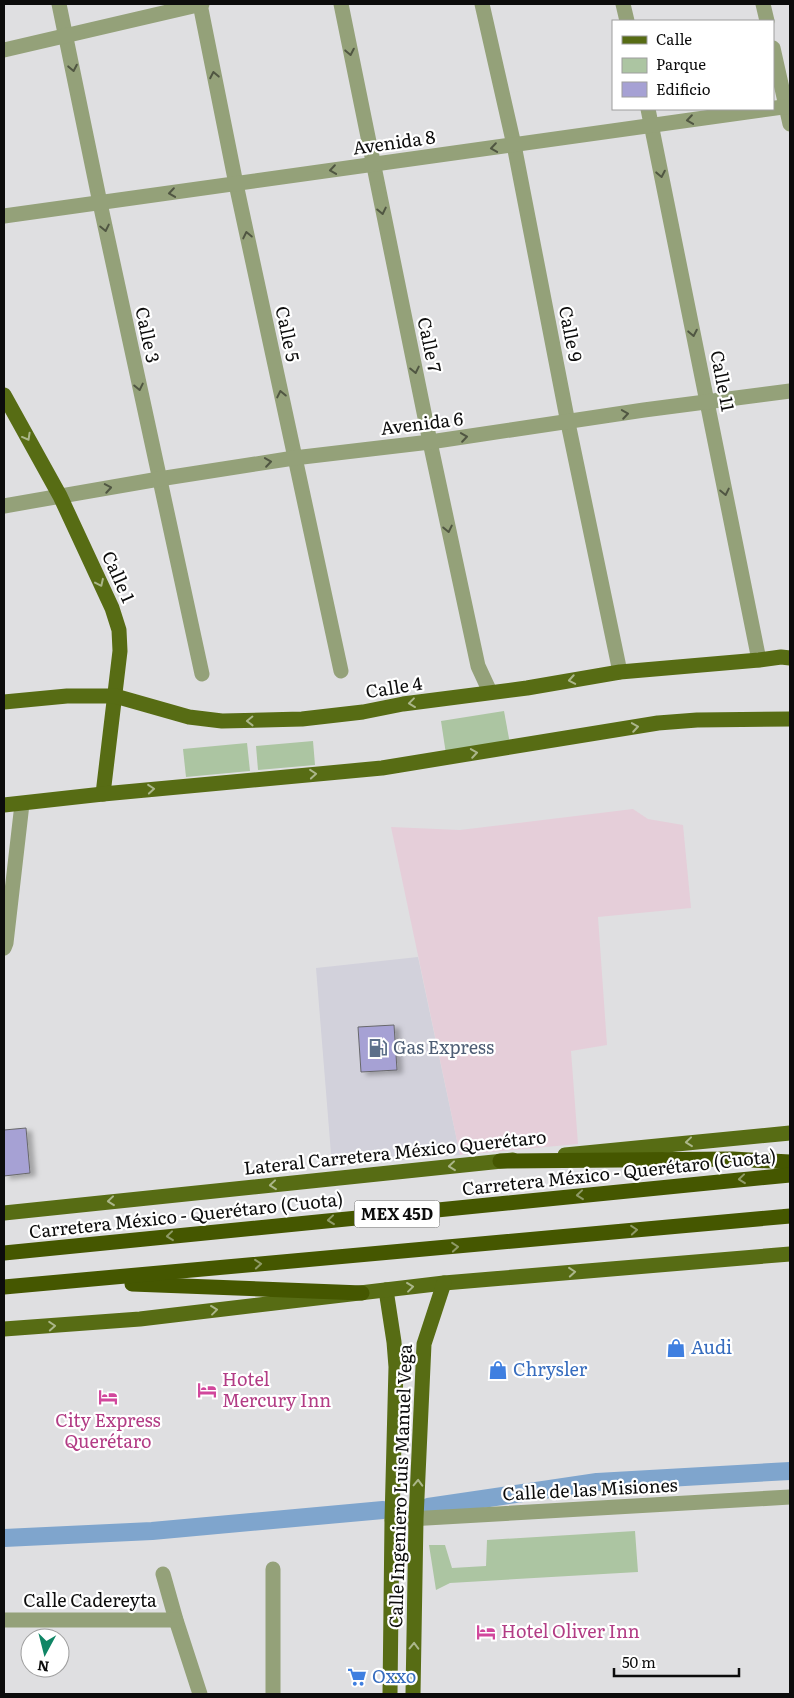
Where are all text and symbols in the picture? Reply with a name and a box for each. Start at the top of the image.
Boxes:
legend [612,20,774,110]
text: Calle [656,27,692,50]
one-way arrow [344,47,355,56]
text: Parque [656,52,706,75]
one-way arrow [68,64,78,73]
one-way arrow [210,71,220,80]
text: Edificio [656,77,711,100]
one-way arrow [686,114,694,125]
street label: Avenida 8 [351,122,437,161]
one-way arrow [490,142,499,152]
one-way arrow [329,164,337,175]
one-way arrow [655,169,666,178]
one-way arrow [168,187,177,197]
one-way arrow [376,207,387,215]
one-way arrow [99,223,110,232]
one-way arrow [242,230,253,239]
street label: Calle 5 [269,303,308,364]
street label: Calle 9 [553,303,590,364]
street label: Calle 3 [129,304,168,365]
street label: Calle 7 [411,314,450,375]
one-way arrow [687,329,698,337]
street label: Calle 11 [704,348,743,414]
one-way arrow [409,366,420,375]
one-way arrow [133,382,144,391]
one-way arrow [276,389,286,398]
street label: Avenida 6 [379,404,465,441]
one-way arrow [621,409,629,419]
one-way arrow [21,432,31,441]
one-way arrow [460,433,469,443]
one-way arrow [264,458,273,468]
one-way arrow [103,483,112,493]
one-way arrow [719,488,730,497]
one-way arrow [443,525,453,533]
street label: Calle 1 [96,546,143,607]
one-way arrow [94,577,104,586]
street label: Calle 4 [364,669,424,704]
one-way arrow [568,675,577,685]
one-way arrow [407,697,415,708]
one-way arrow [246,716,254,726]
one-way arrow [630,722,639,732]
one-way arrow [470,748,479,758]
one-way arrow [309,769,317,780]
one-way arrow [148,784,156,795]
place label: Gas Express [393,1033,494,1060]
fuel station icon: Gas Express [367,1037,389,1059]
street label: Lateral Carretera México Querétaro [242,1122,548,1181]
one-way arrow [685,1136,693,1147]
street label: Carretera México - Querétaro (Cuota) [460,1142,777,1201]
one-way arrow [448,1160,456,1171]
one-way arrow [737,1174,745,1185]
one-way arrow [269,1179,277,1190]
street label: Carretera México - Querétaro (Cuota) [27,1185,344,1244]
one-way arrow [576,1190,584,1201]
one-way arrow [107,1195,115,1206]
road number: MEX 45D [354,1200,440,1228]
one-way arrow [327,1214,335,1225]
one-way arrow [631,1225,639,1236]
one-way arrow [165,1230,173,1241]
one-way arrow [451,1241,459,1252]
one-way arrow [255,1259,263,1270]
one-way arrow [568,1267,576,1278]
one-way arrow [406,1282,414,1293]
one-way arrow [210,1305,218,1316]
one-way arrow [49,1320,57,1331]
place label: Audi [691,1333,732,1360]
shop icon: Audi [665,1337,687,1359]
street label: Calle Ingeniero Luis Manuel Vega [381,1343,418,1628]
place label: Chrysler [513,1355,588,1382]
shop icon: Chrysler [487,1359,509,1381]
place label: Hotel Mercury Inn [222,1365,331,1413]
hotel icon: Hotel Mercury Inn [196,1379,218,1401]
hotel icon: City Express Querétaro [97,1386,119,1408]
place label: City Express Querétaro [55,1406,161,1454]
street label: Calle de las Misiones [502,1470,678,1507]
one-way arrow [413,1479,423,1486]
street label: Calle Cadereyta [23,1586,157,1613]
place label: Hotel Oliver Inn [501,1617,640,1644]
hotel icon: Hotel Oliver Inn [475,1621,497,1643]
north arrow [20,1628,70,1678]
one-way arrow [409,1641,419,1649]
scale bar [614,1646,739,1678]
text: 50 m [622,1650,656,1673]
text: N [36,1656,50,1678]
place label: Oxxo [372,1662,416,1689]
supermarket icon: Oxxo [346,1666,368,1688]

